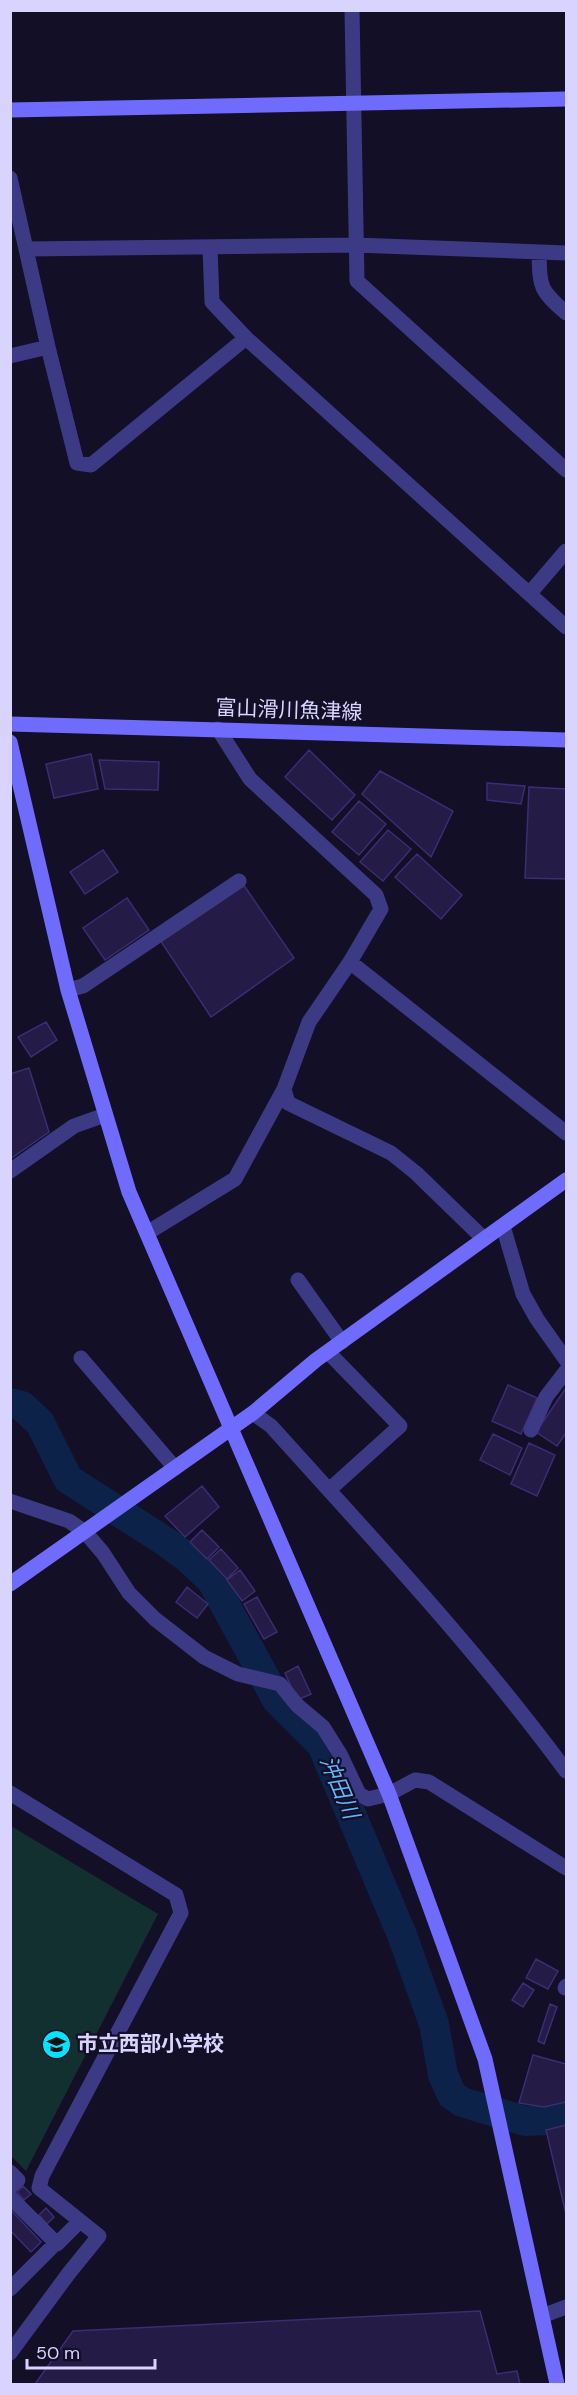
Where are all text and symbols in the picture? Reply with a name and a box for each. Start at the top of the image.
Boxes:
street label: 富山滑川魚津線 [215,693,363,727]
water label: 沖田川 [313,1751,367,1825]
school or university icon: 市立西部小学校 [40,2028,72,2060]
place label: 市立西部小学校 [77,2030,224,2058]
scale bar [27,2332,154,2370]
text: 50 m [36,2341,80,2365]

